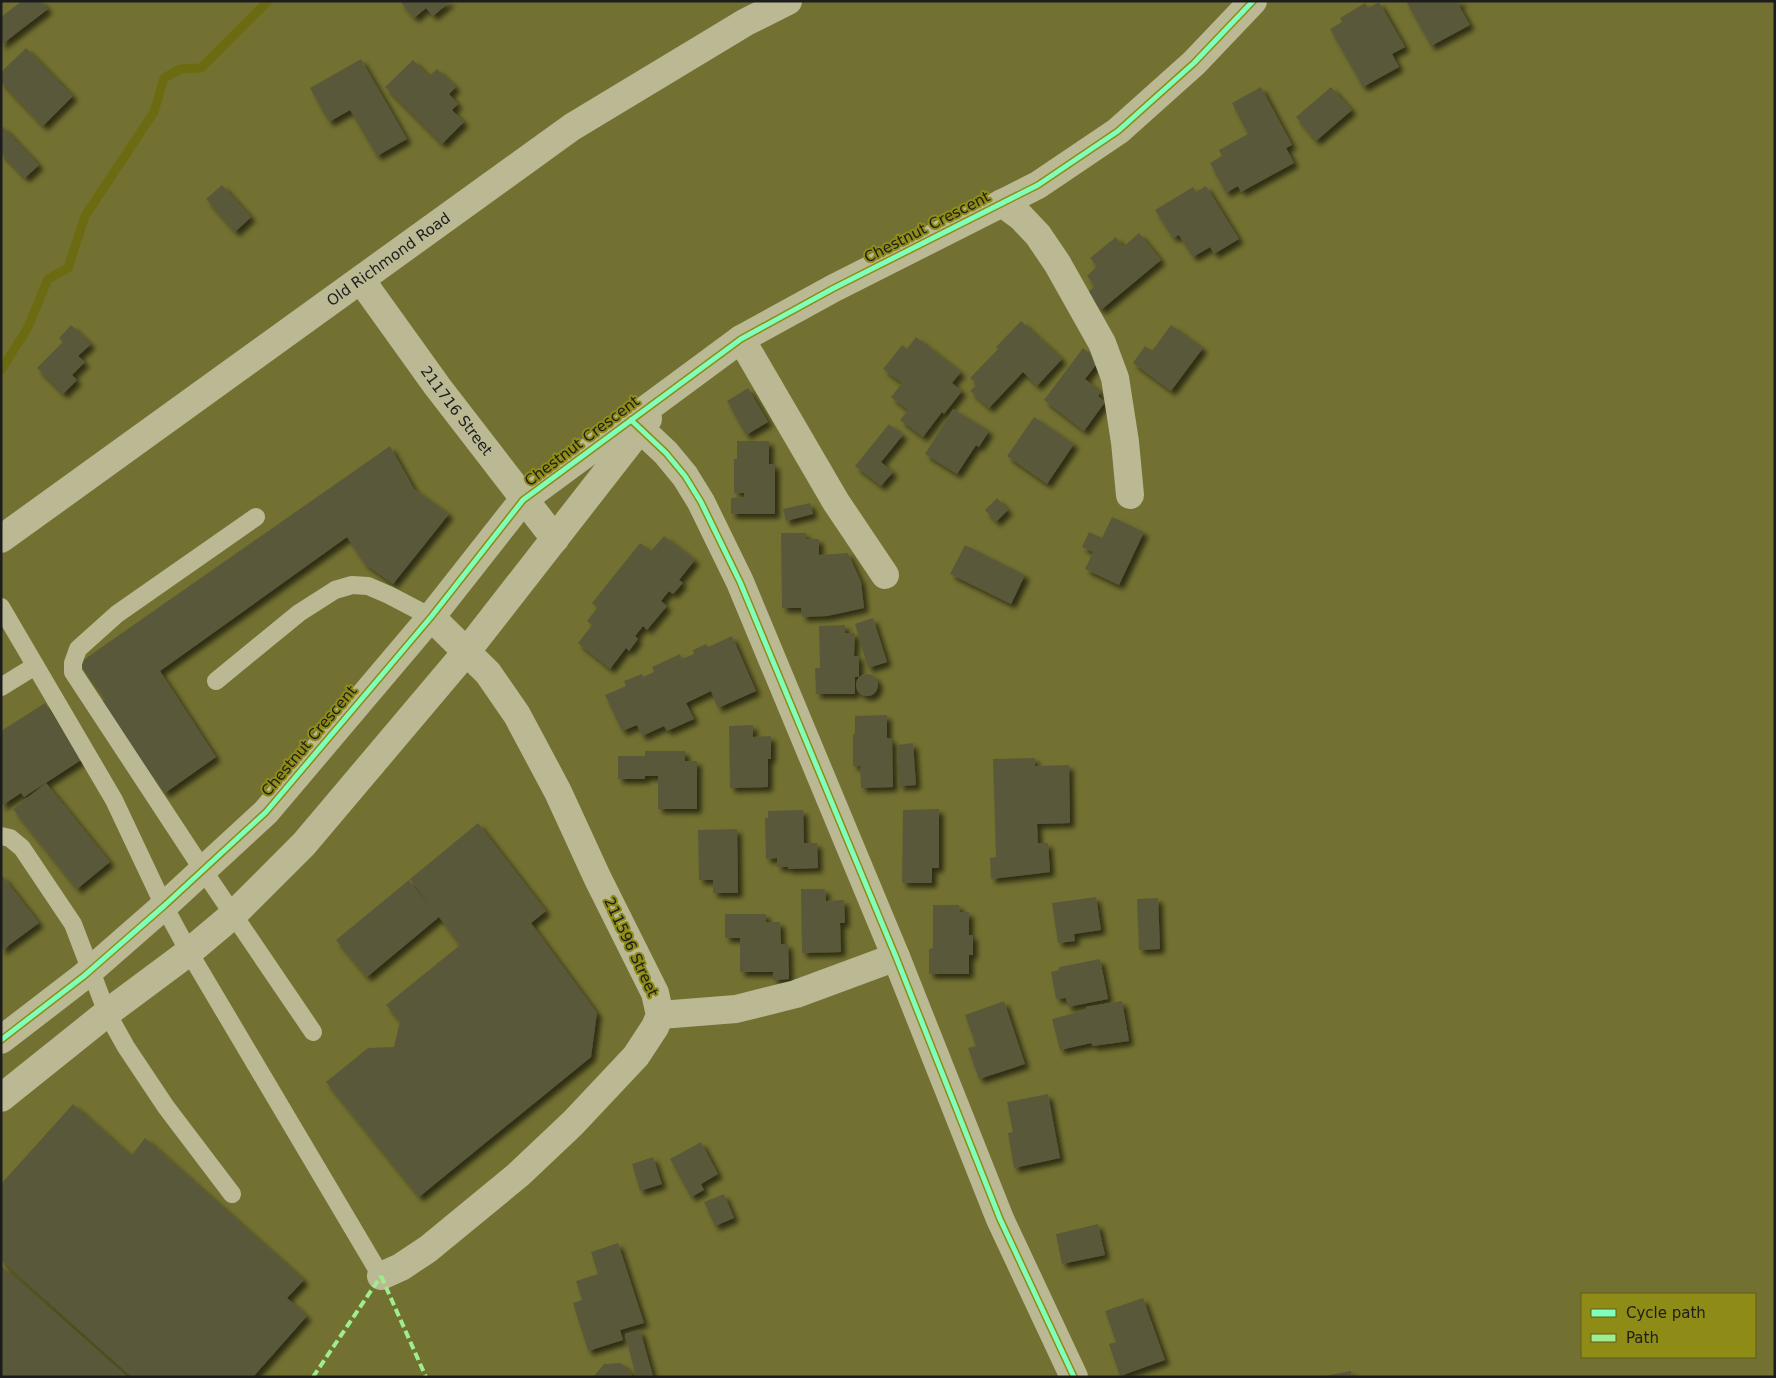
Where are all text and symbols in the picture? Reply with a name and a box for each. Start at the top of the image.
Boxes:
street label: Chestnut Crescent [861,187,993,267]
street label: Old Richmond Road [323,209,454,310]
street label: 211716 Street [417,363,496,459]
street label: Chestnut Crescent [521,392,643,490]
street label: Chestnut Crescent [257,682,361,800]
street label: 211596 Street [600,894,662,1000]
legend [1581,1293,1756,1358]
text: Cycle path [1626,1304,1706,1322]
text: Path [1626,1329,1659,1347]

